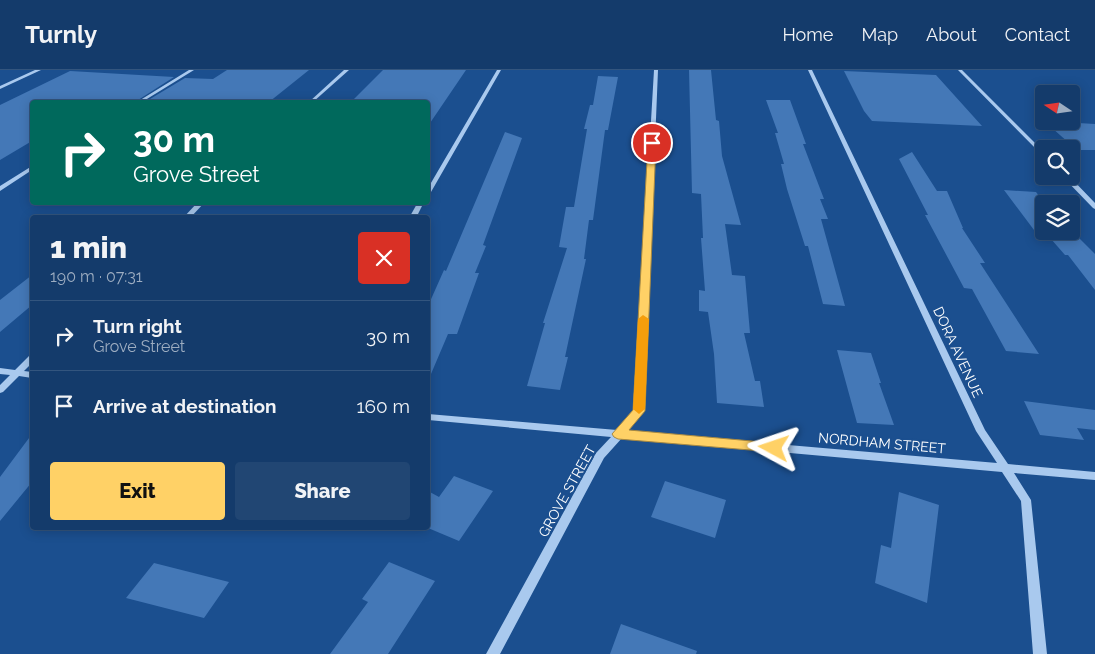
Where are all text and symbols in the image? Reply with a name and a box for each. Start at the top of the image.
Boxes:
text: Turnly [25,20,97,49]
text: Home [782,24,833,45]
text: Map [861,24,898,45]
text: About [926,24,977,45]
text: Contact [1005,24,1070,45]
north arrow [1035,85,1080,130]
map controls [1035,85,1080,240]
text: 30 m [133,119,215,160]
icon: right [50,120,115,185]
pin [631,122,673,164]
icon: arrive [638,129,666,157]
button: search [1035,140,1080,185]
text: Grove Street [133,161,260,187]
button: layers [1035,195,1080,240]
text: 1 min [50,230,127,265]
button: close [358,232,410,284]
text: 190 m · 07:31 [50,267,143,286]
street label: DORA AVENUE [930,304,986,400]
text: Turn right [93,315,182,337]
icon: right [50,322,78,350]
text: 30 m [366,325,410,347]
text: Grove Street [93,337,185,356]
icon: arrive [50,392,78,420]
text: Arrive at destination [93,395,277,417]
text: 160 m [356,395,410,417]
position arrow [747,421,799,473]
street label: NORDHAM STREET [818,429,947,457]
street label: GROVE STREET [535,442,599,540]
button: Exit [50,462,225,520]
button: Share [235,462,410,520]

